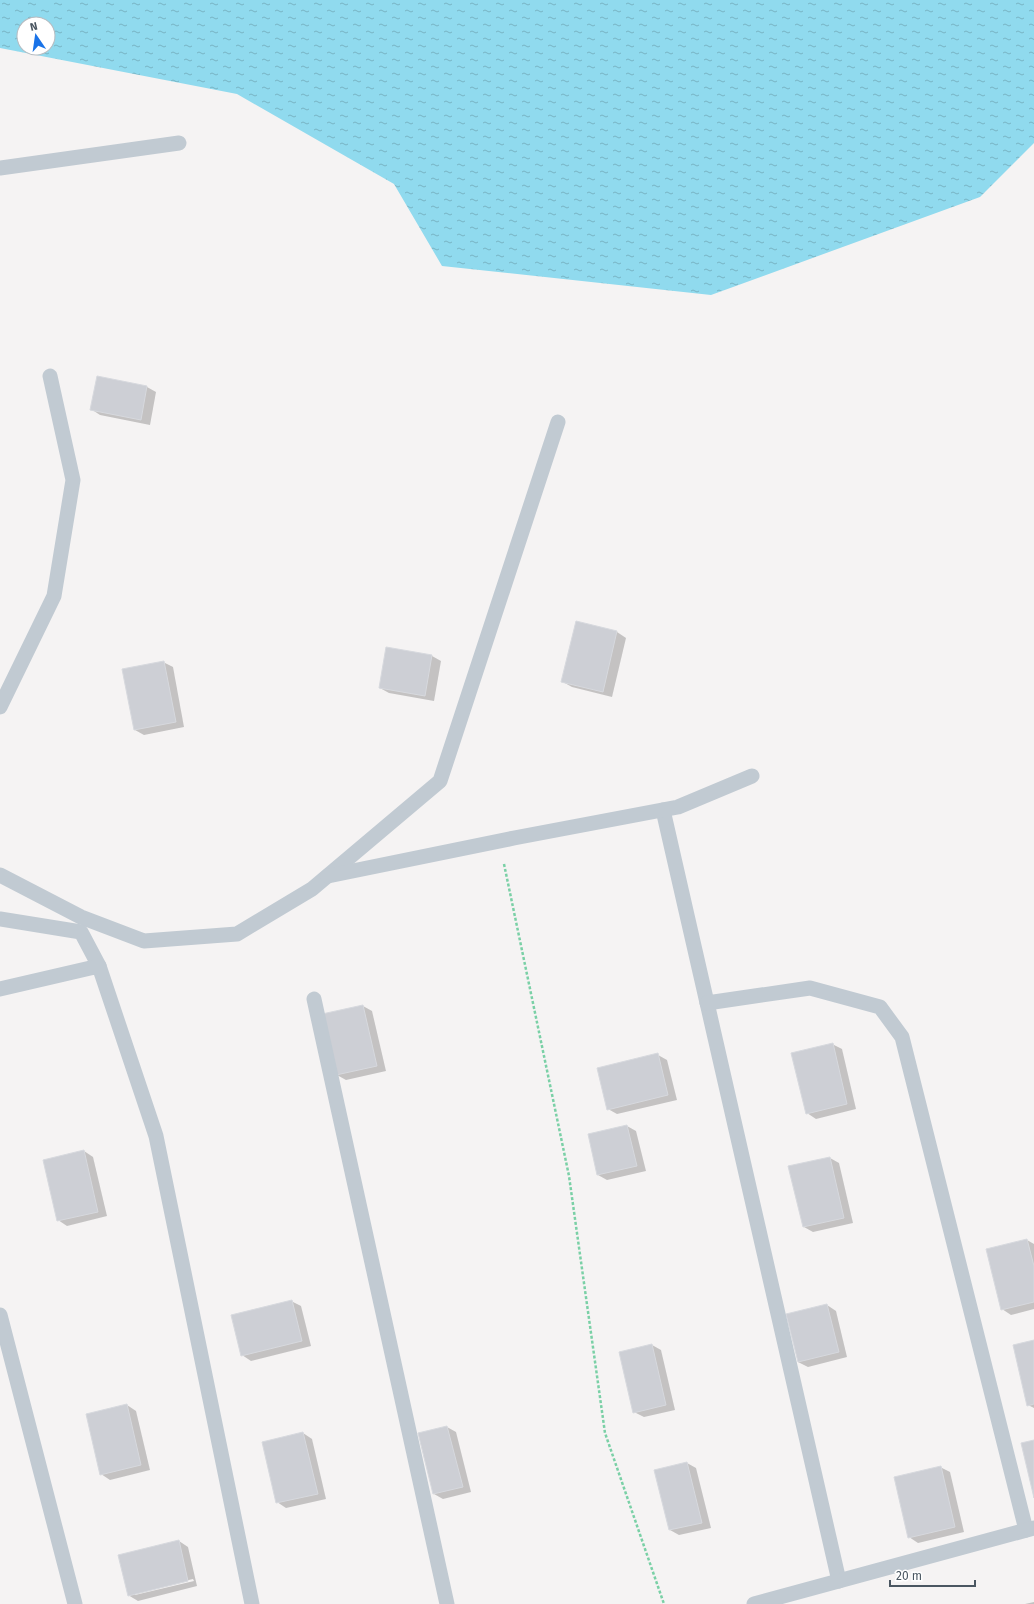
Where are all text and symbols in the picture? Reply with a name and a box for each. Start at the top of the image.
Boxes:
north arrow [16,16,56,56]
text: N [29,20,39,34]
scale bar [890,1562,975,1588]
text: 20 m [896,1569,922,1583]

